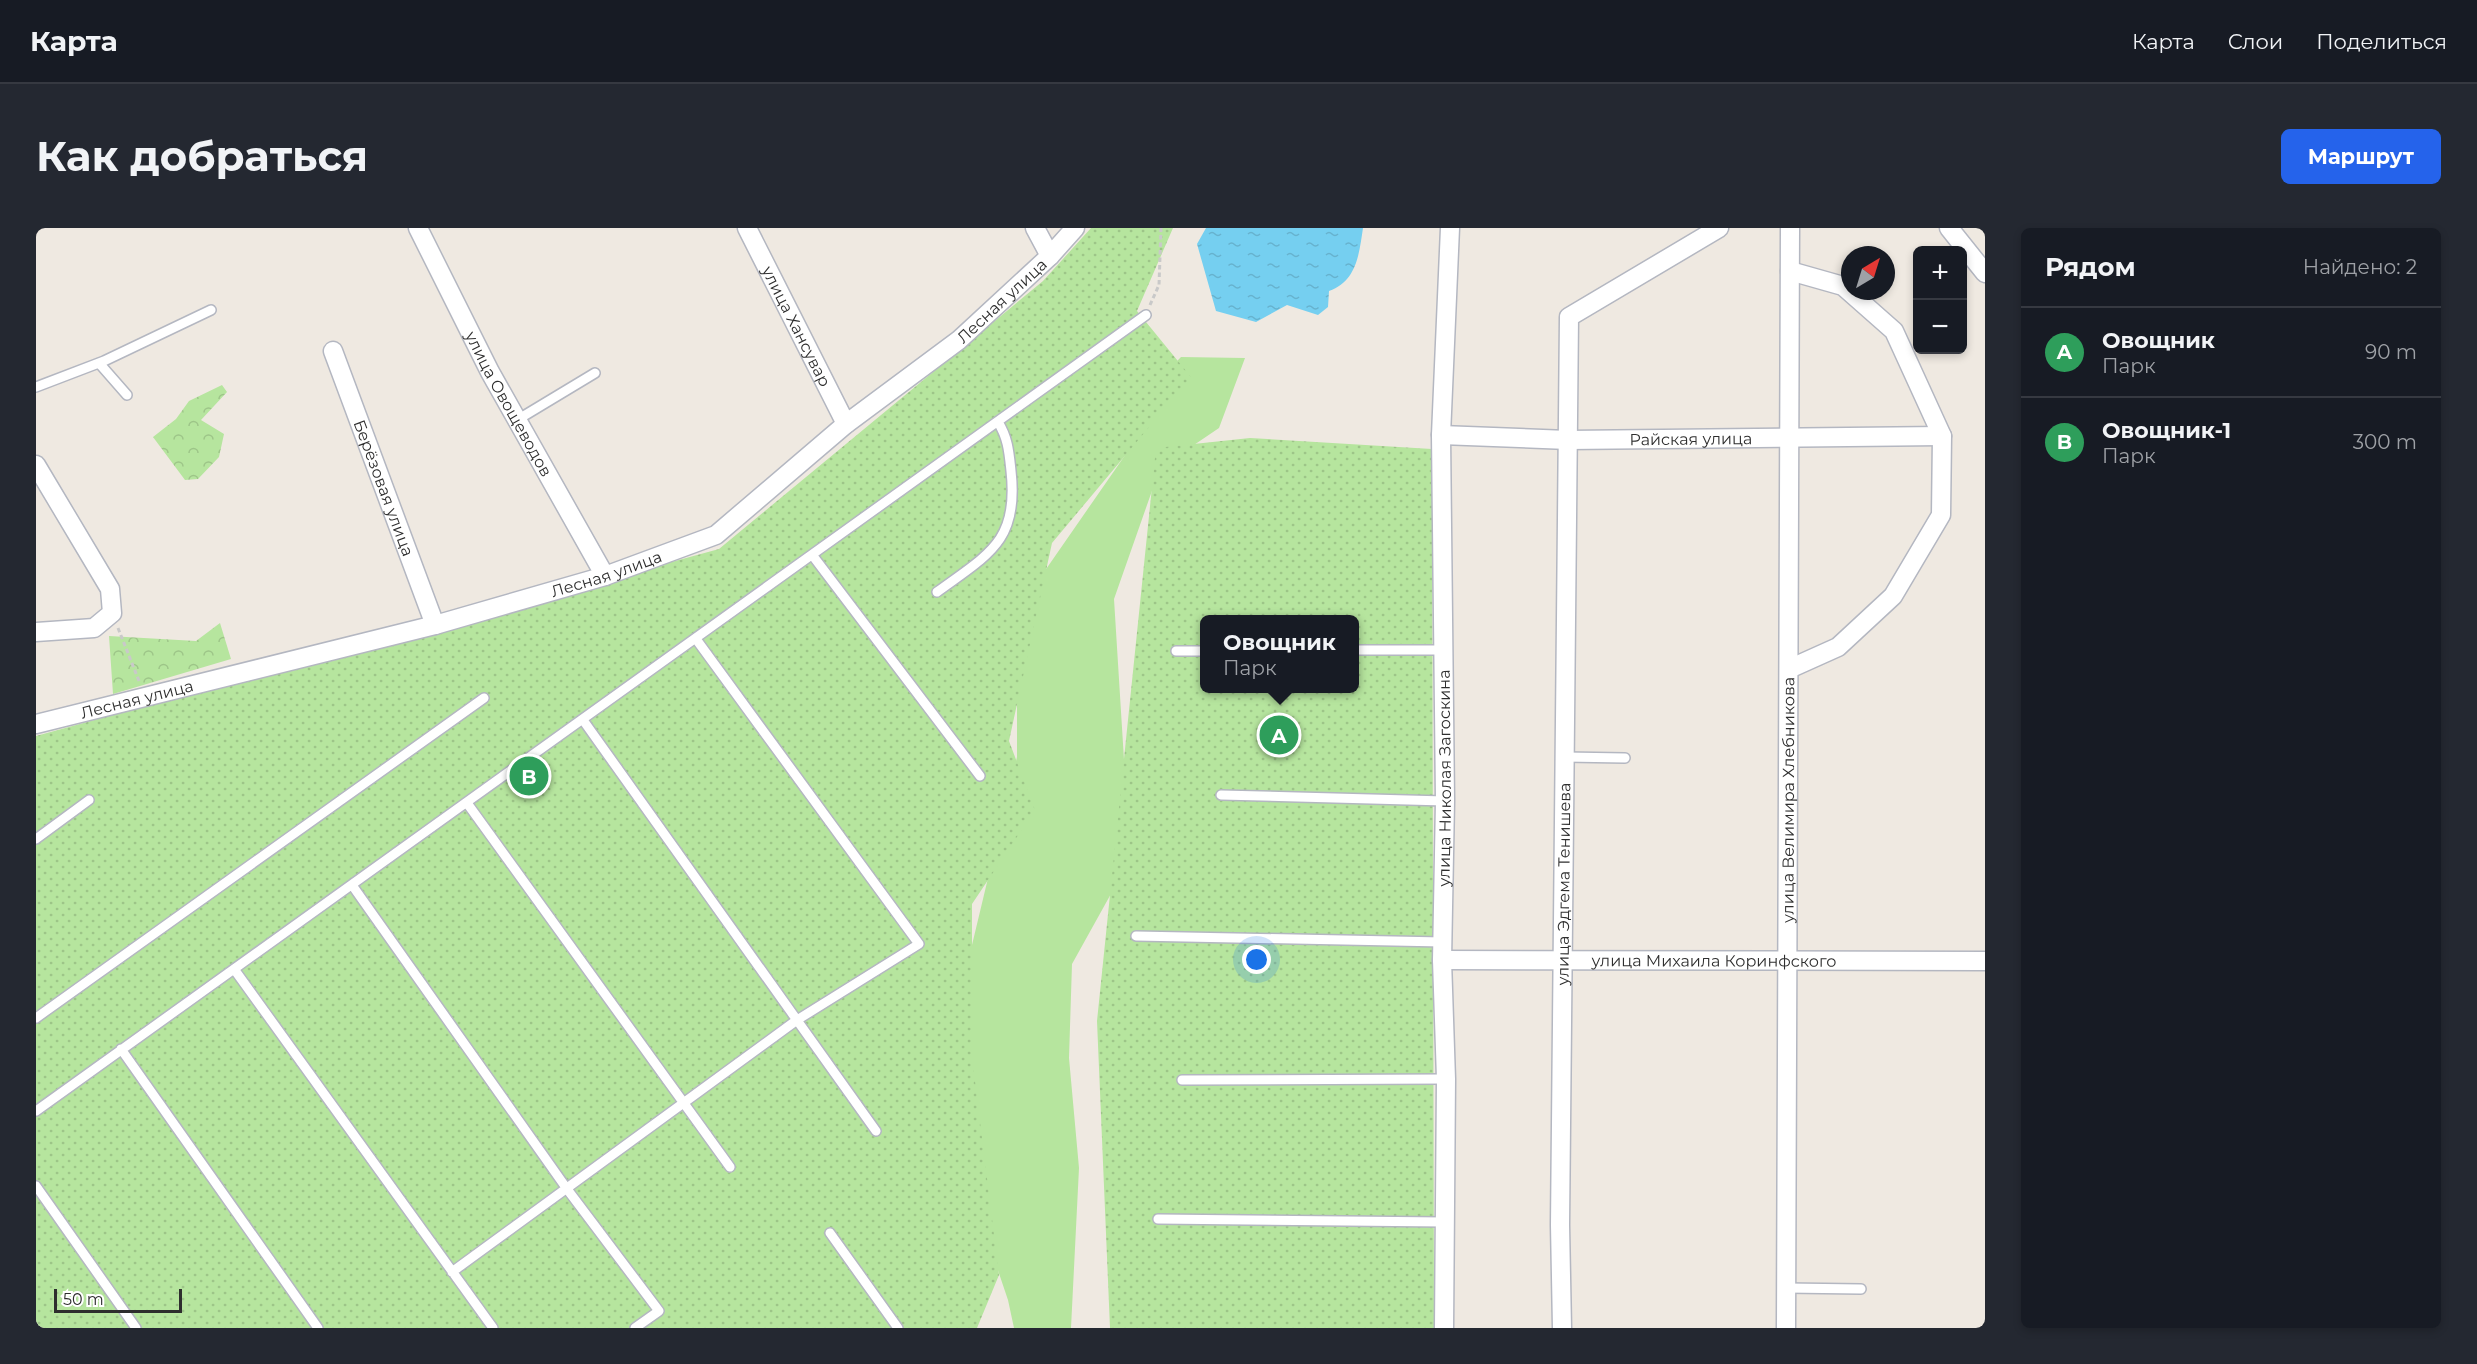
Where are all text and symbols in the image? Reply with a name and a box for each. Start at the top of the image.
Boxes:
text: Карта [30,24,118,58]
text: Карта [2132,29,2195,54]
text: Слои [2228,29,2283,54]
text: Поделиться [2316,29,2447,54]
button: Маршрут [2281,129,2441,184]
text: Как добраться [36,130,368,182]
north arrow [1841,246,1895,300]
map controls [1913,246,1967,354]
button: + [1913,246,1967,300]
text: Рядом [2045,251,2136,283]
street label: Лесная улица [953,255,1050,347]
text: Найдено: 2 [2303,255,2417,279]
street label: улица Хансувар [758,262,835,390]
button: − [1913,300,1967,354]
street label: улица Овощеводов [461,327,556,480]
text: Овощник [2102,327,2215,354]
text: A [2057,340,2072,364]
text: 90 m [2365,340,2417,364]
text: Парк [2102,354,2156,378]
street label: Берёзовая улица [350,417,418,559]
text: Овощник-1 [2102,417,2231,444]
street label: Райская улица [1629,429,1752,449]
text: B [2057,430,2072,454]
text: 300 m [2353,430,2417,454]
text: Парк [2102,444,2156,468]
street label: Лесная улица [549,546,664,601]
popup [1200,615,1359,693]
text: Овощник [1223,629,1336,656]
text: Парк [1223,656,1277,680]
street label: улица Николая Загоскина [1434,669,1455,888]
street label: Лесная улица [79,676,195,722]
street label: улица Велимира Хлебникова [1778,677,1798,924]
pin: A [1260,712,1298,758]
pin: B [510,754,548,798]
street label: улица Эдгема Тенишева [1553,782,1574,987]
your location [1242,945,1271,974]
street label: улица Михаила Коринфского [1591,951,1836,970]
scale bar [54,1286,182,1314]
text: 50 m [63,1290,104,1309]

